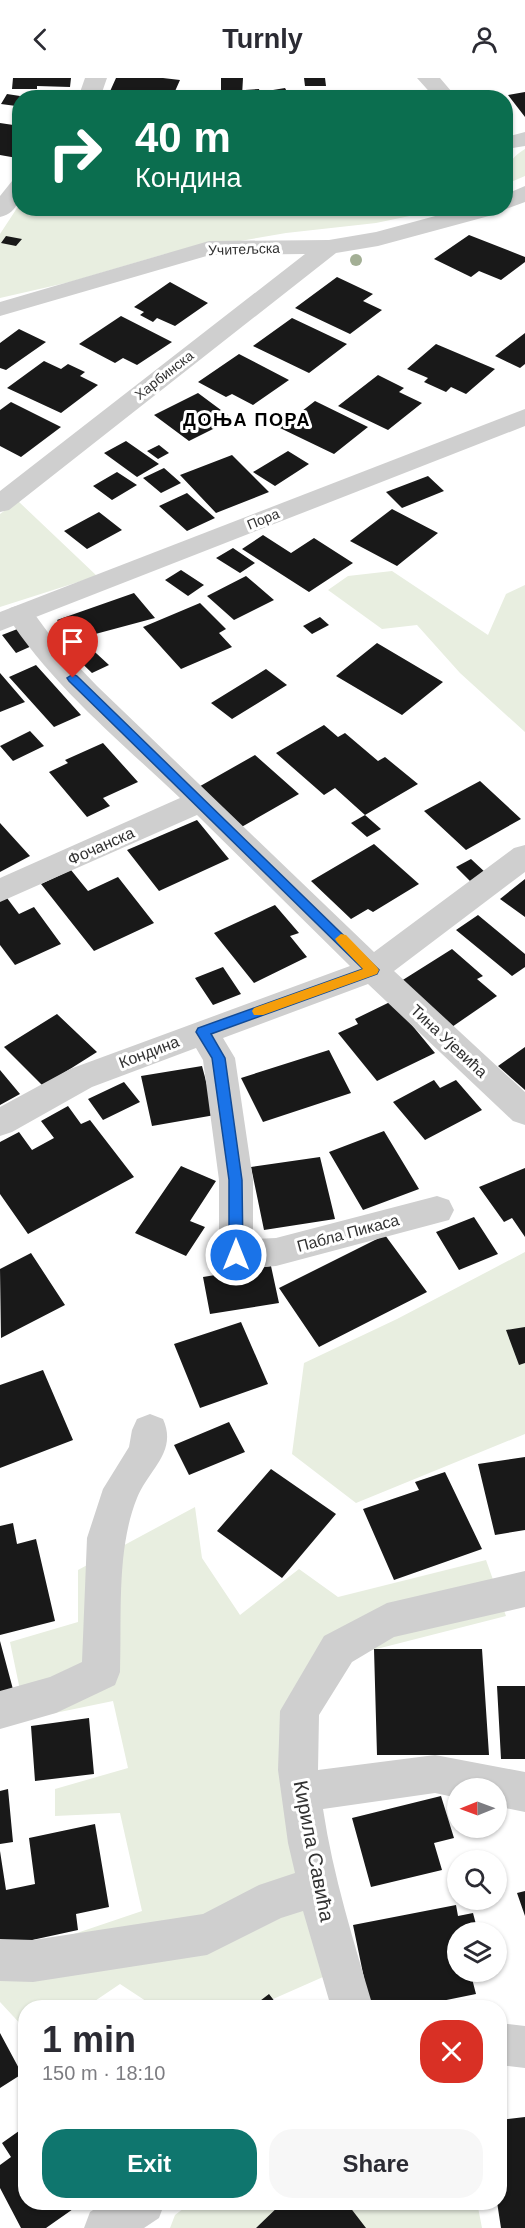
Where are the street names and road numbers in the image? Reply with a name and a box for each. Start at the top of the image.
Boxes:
street label: Учитељска [208,240,280,258]
street label: Харбинска [132,347,197,403]
street label: Пора [245,505,282,533]
street label: Фочанска [65,824,137,868]
street label: Тина Ујевића [407,1001,491,1081]
street label: Кондина [117,1033,182,1071]
street label: Пабла Пикаса [295,1211,401,1255]
street label: Кирила Савића [290,1779,339,1924]

